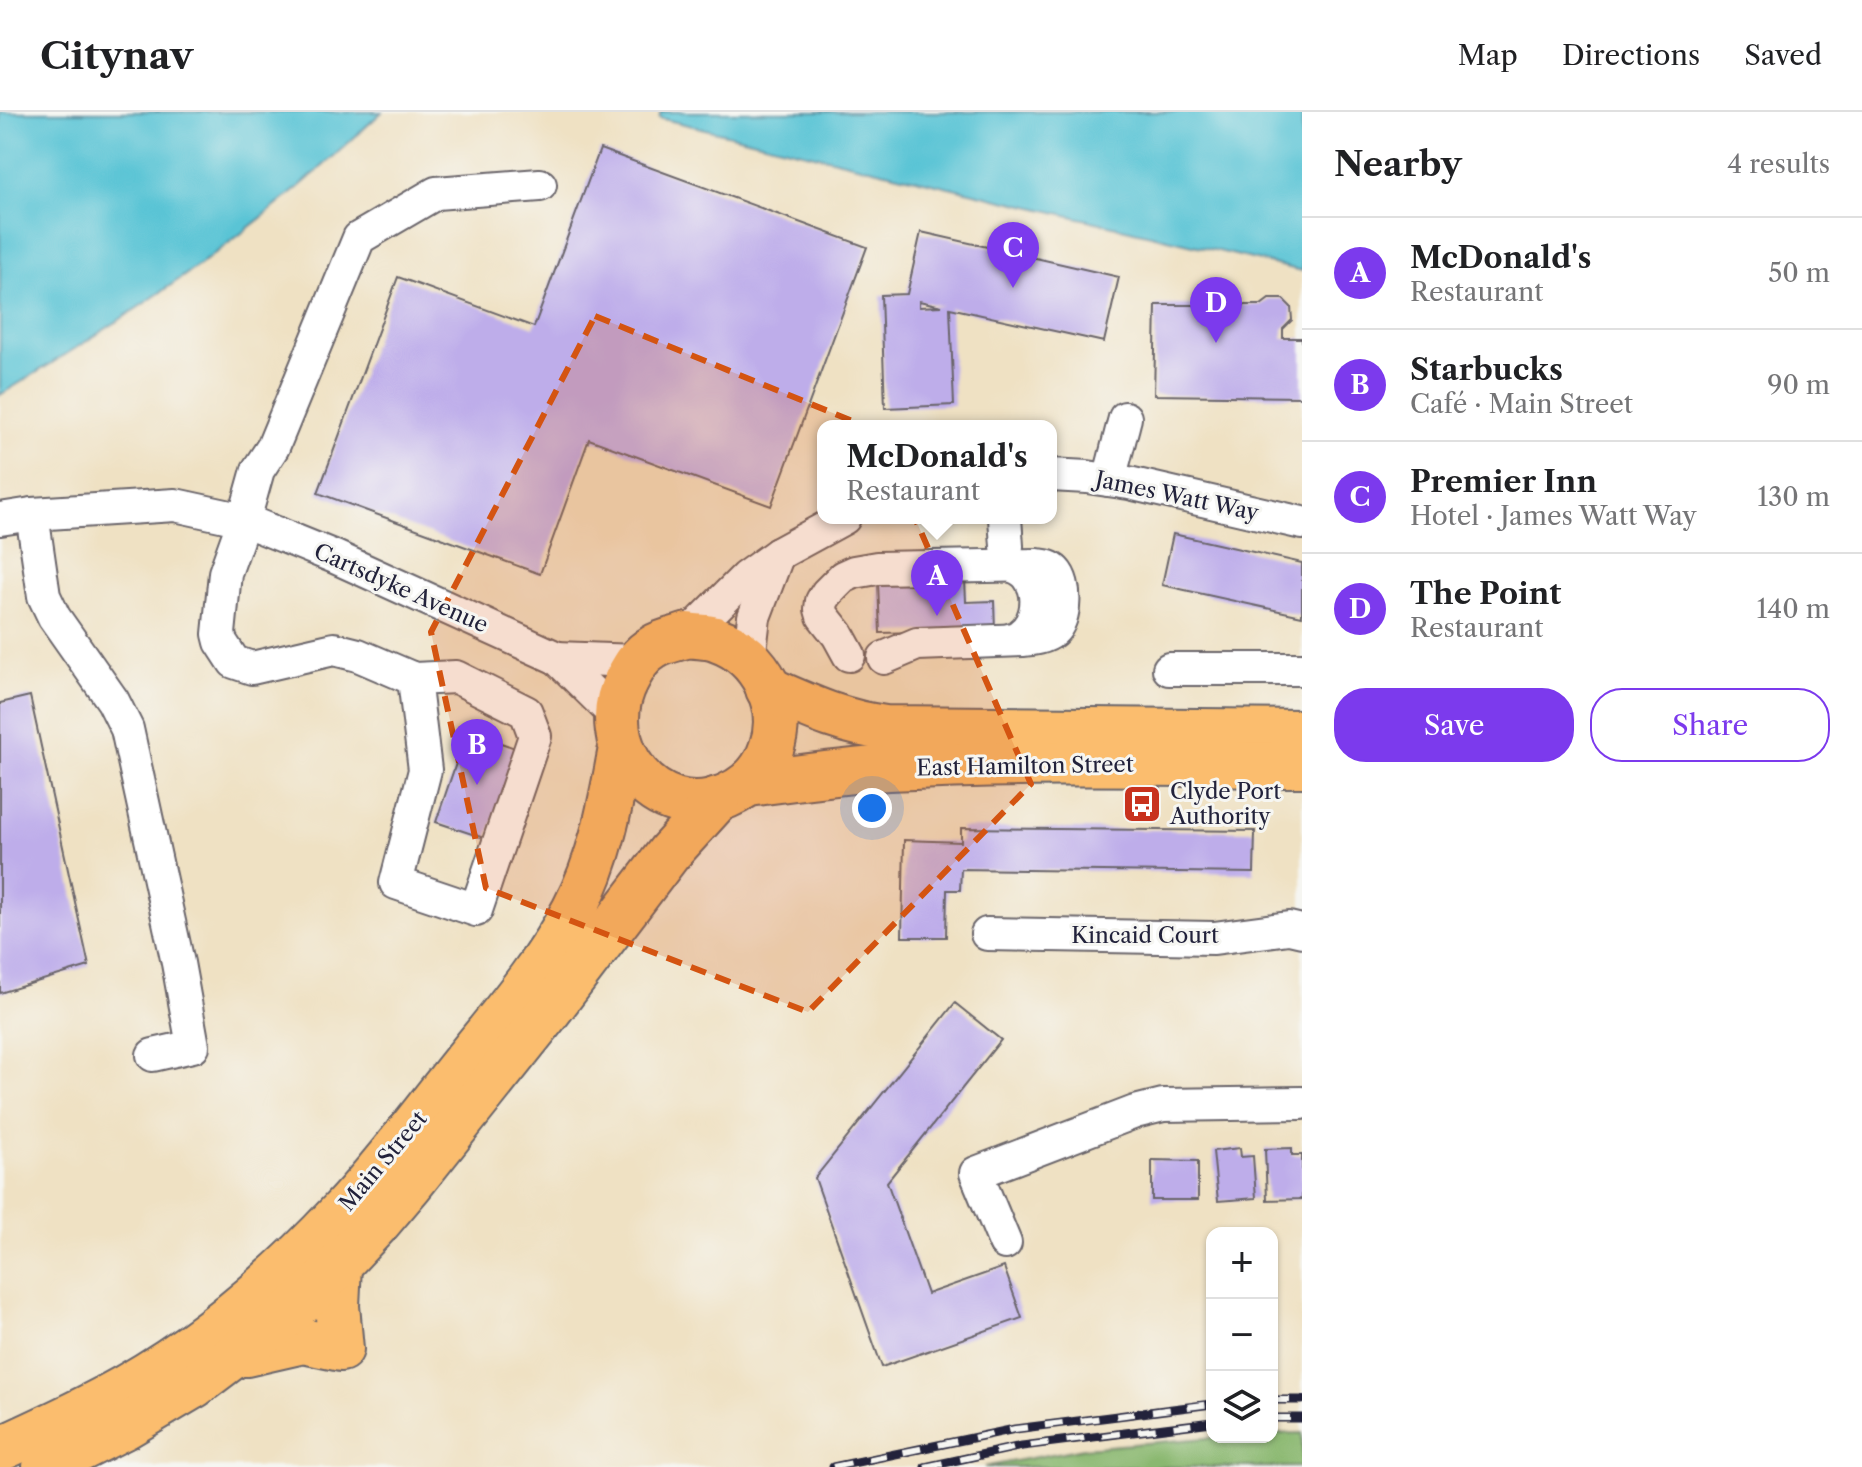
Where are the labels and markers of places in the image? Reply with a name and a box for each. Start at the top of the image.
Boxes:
pin: C [987,222,1039,288]
pin: D [1190,277,1242,343]
pin: A [911,550,963,616]
pin: B [451,719,503,785]
place label: Clyde Port Authority [1169,778,1281,830]
bus stop icon: Clyde Port Authority [1121,783,1163,825]

